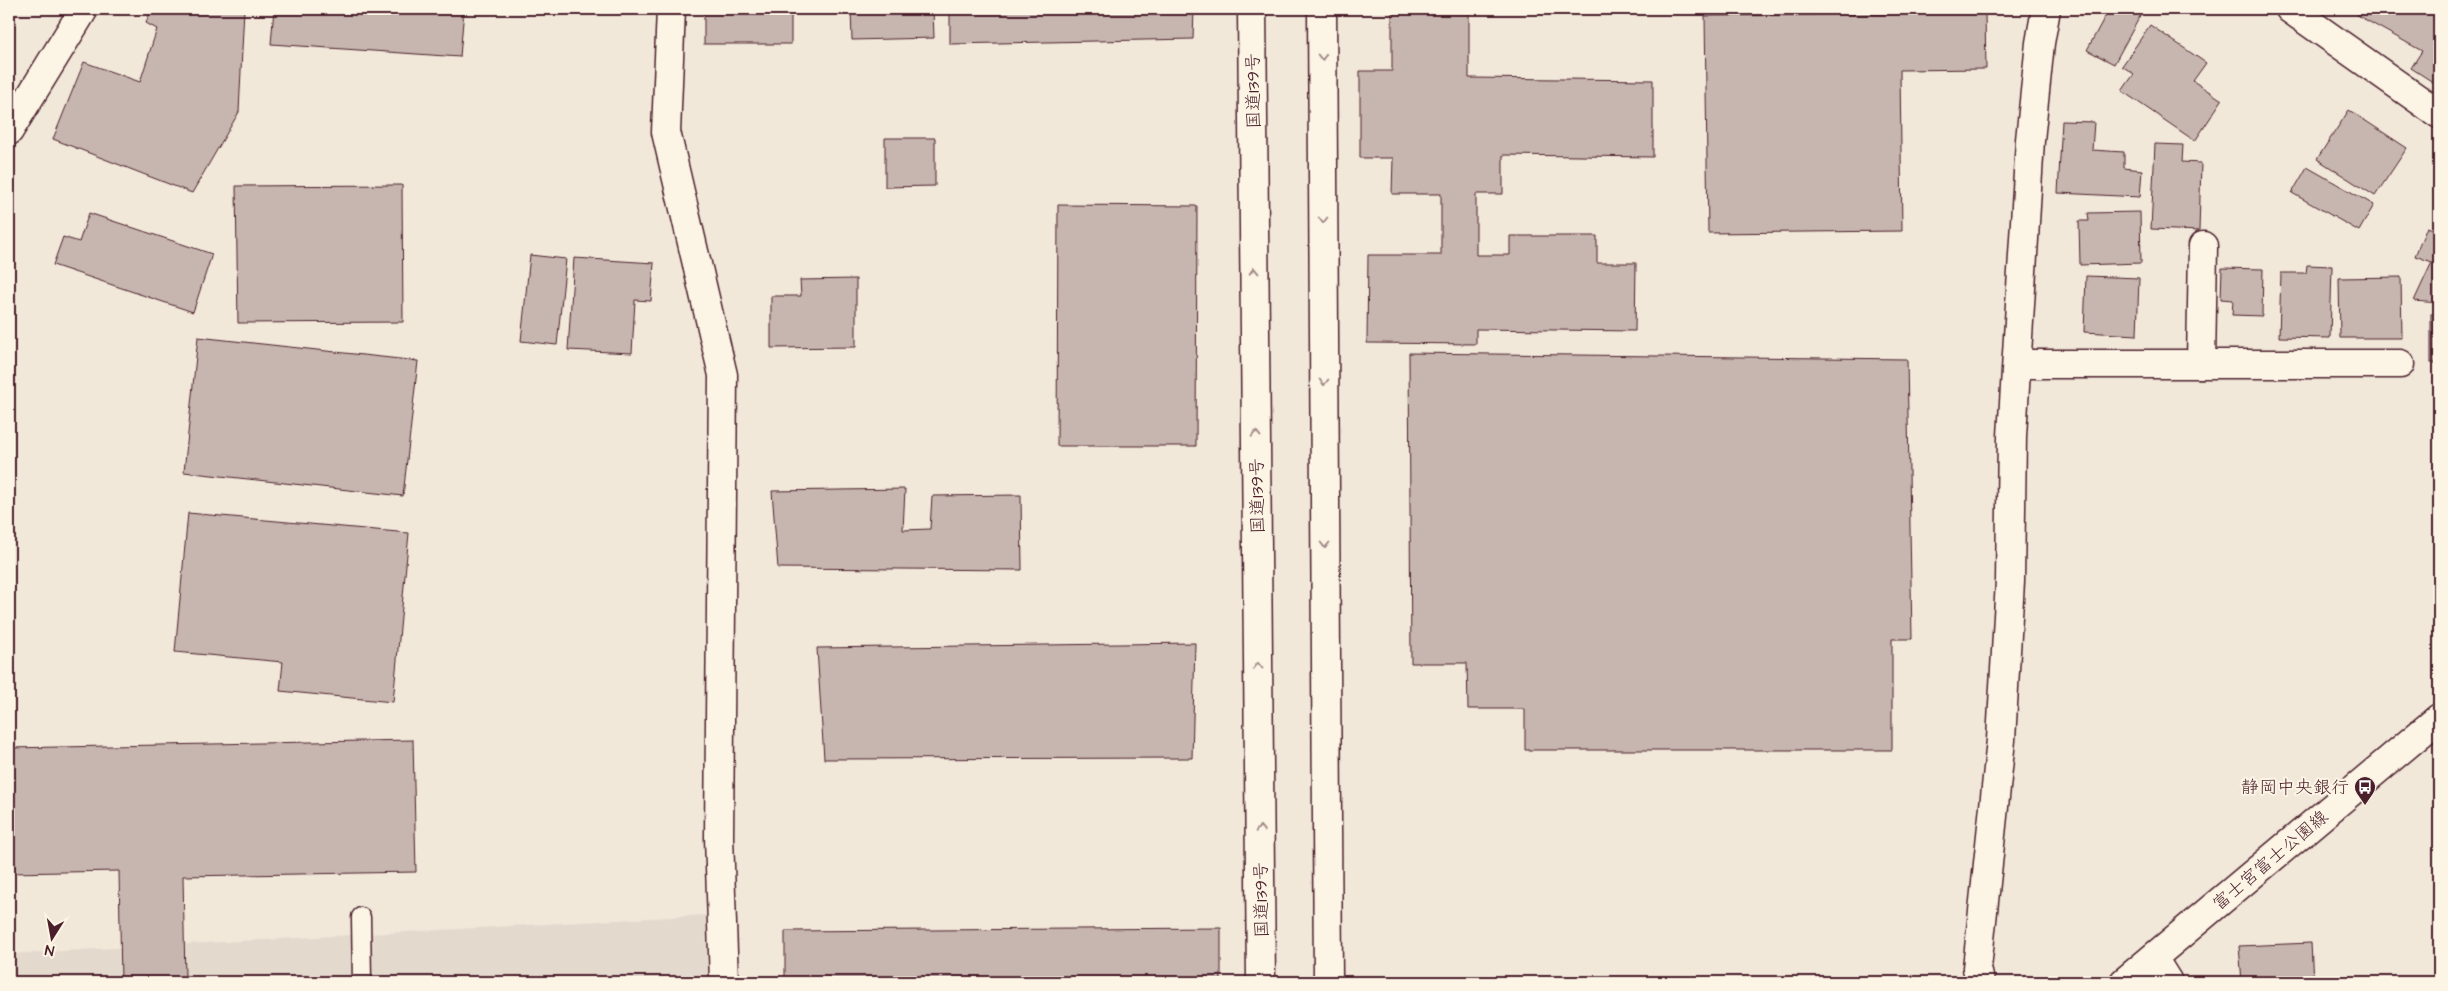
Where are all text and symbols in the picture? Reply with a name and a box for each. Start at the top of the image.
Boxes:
street label: 国道139号 [1240,53,1267,129]
one-way arrow [1317,54,1327,62]
one-way arrow [1318,216,1328,224]
one-way arrow [1249,267,1259,274]
one-way arrow [1319,379,1329,387]
one-way arrow [1251,429,1261,437]
street label: 国道139号 [1244,458,1271,534]
one-way arrow [1320,542,1330,549]
one-way arrow [1253,662,1263,670]
place label: 静岡中央銀行 [2241,775,2349,800]
bus stop icon: 静岡中央銀行 [2353,775,2377,806]
street label: 富士宮富士公園線 [2207,805,2334,916]
one-way arrow [1255,824,1265,832]
street label: 国道139号 [1248,862,1275,938]
north arrow [28,914,78,964]
text: N [43,939,56,960]

